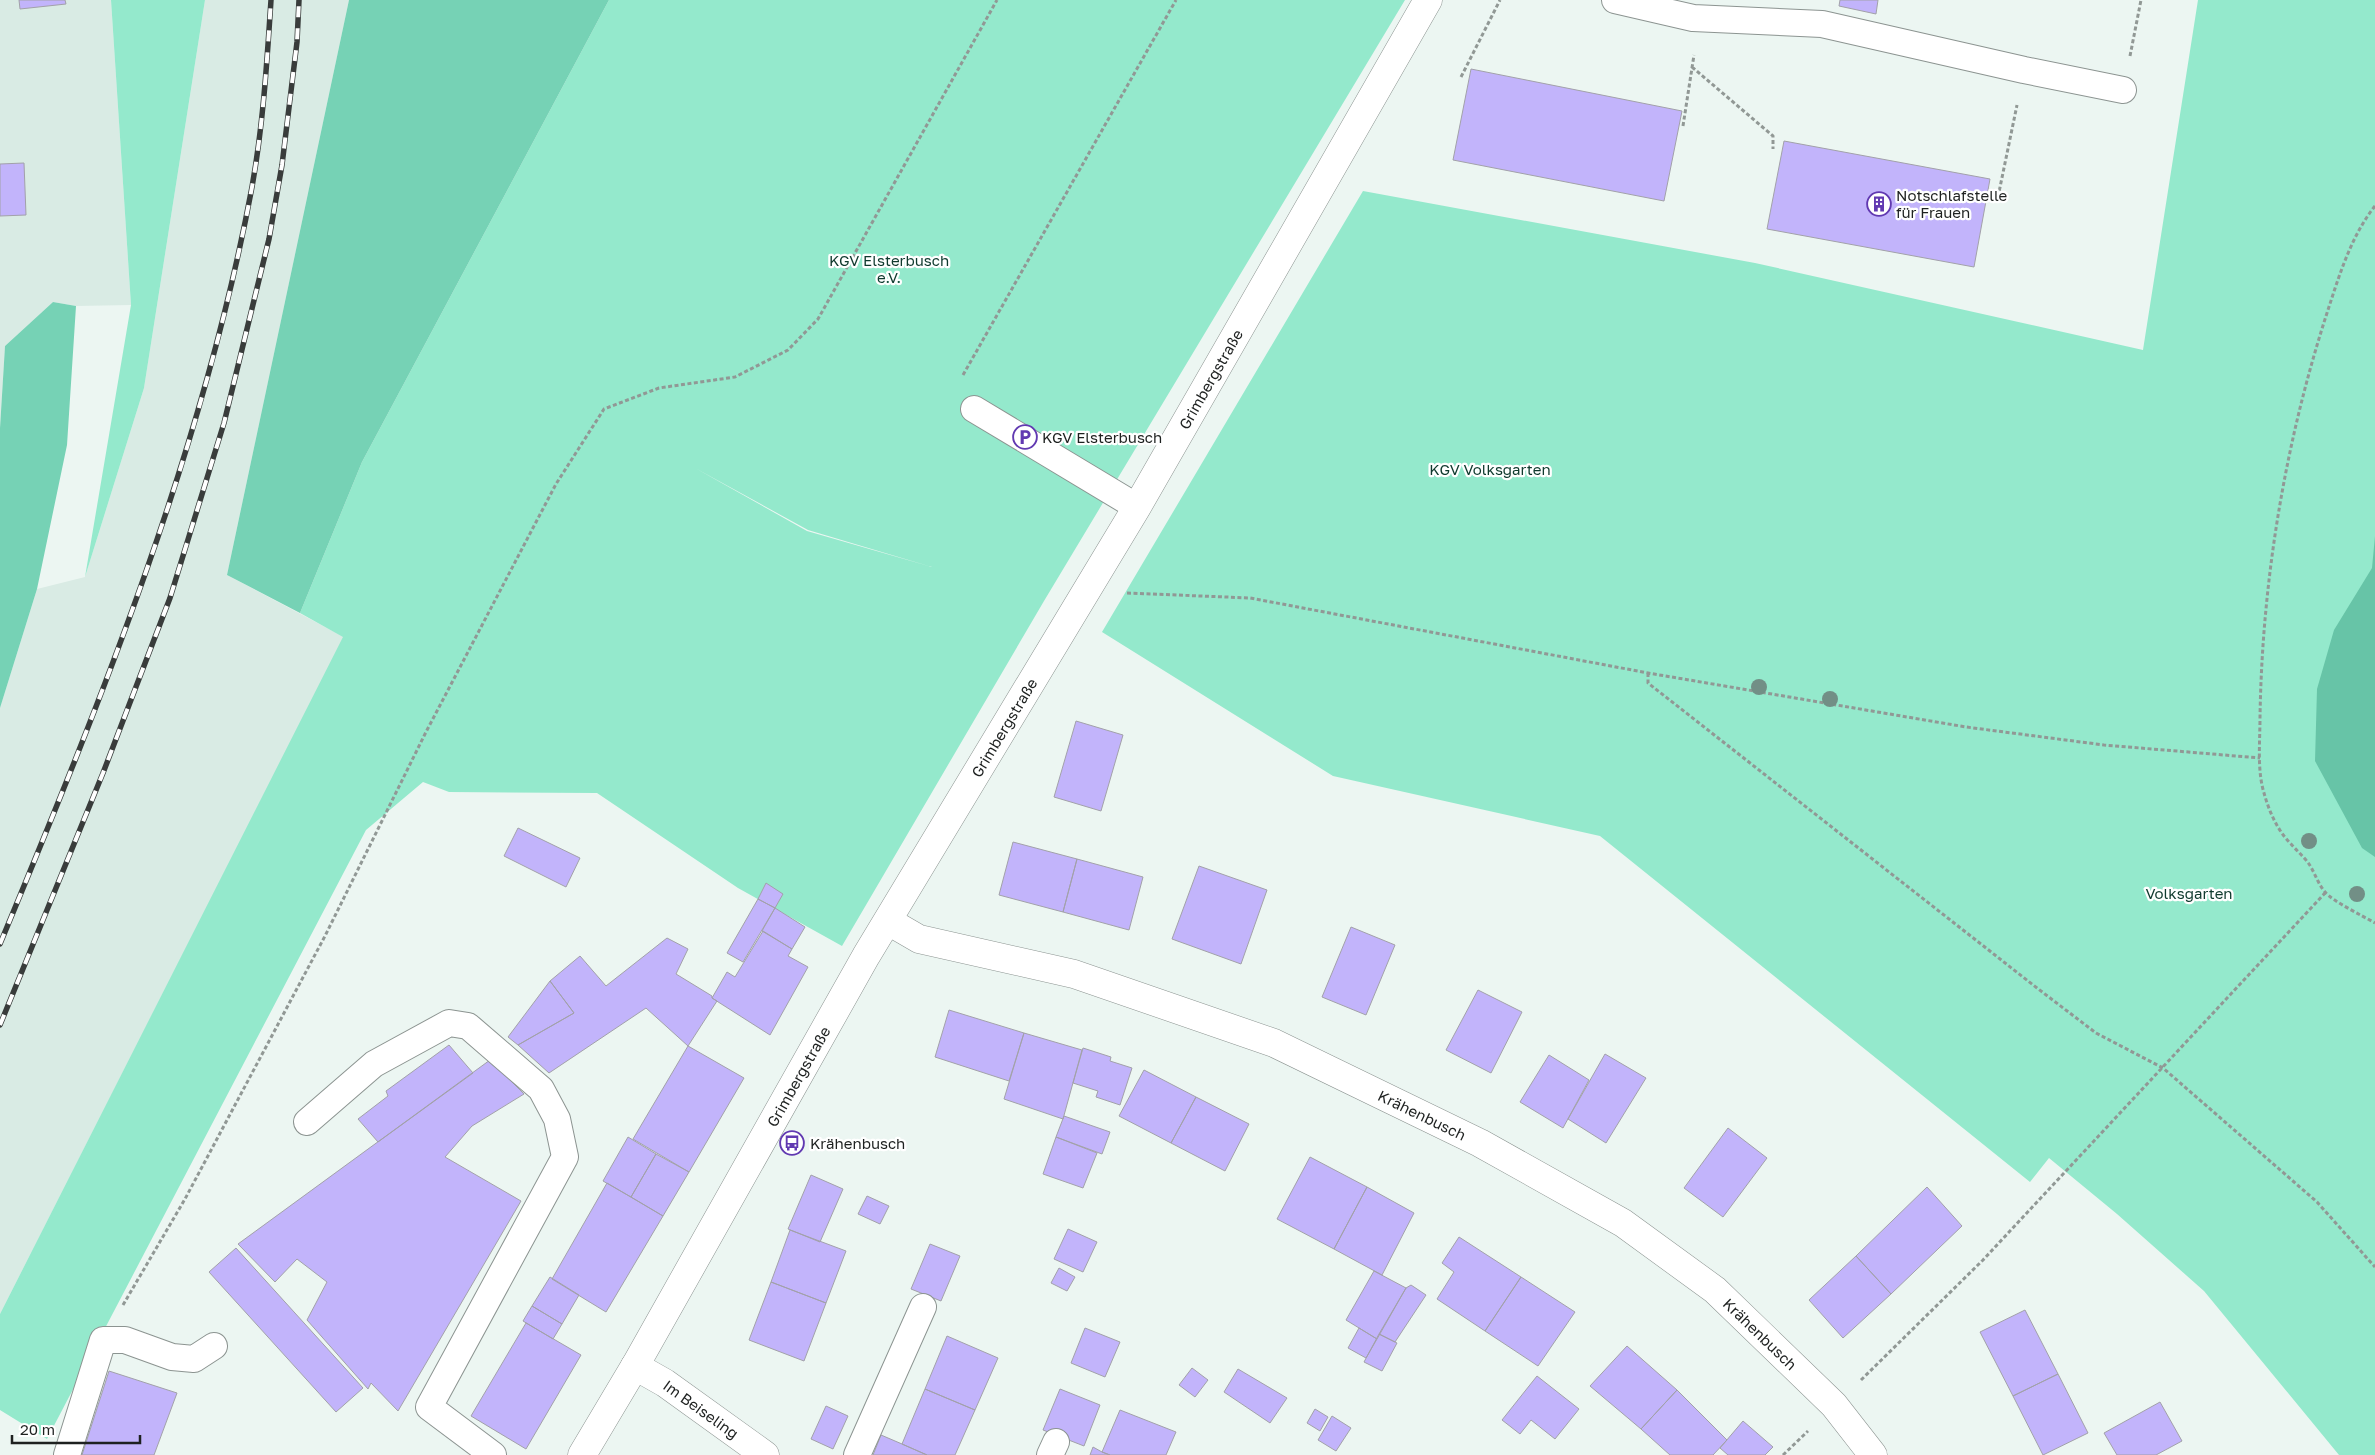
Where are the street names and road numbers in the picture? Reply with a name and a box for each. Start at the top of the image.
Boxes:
street label: Grimbergstraße [1175,326,1246,432]
street label: Grimbergstraße [967,675,1041,780]
street label: Grimbergstraße [763,1023,834,1130]
street label: Krähenbusch [1375,1086,1469,1144]
street label: Krähenbusch [1720,1294,1801,1373]
street label: Im Beiseling [660,1376,742,1442]

